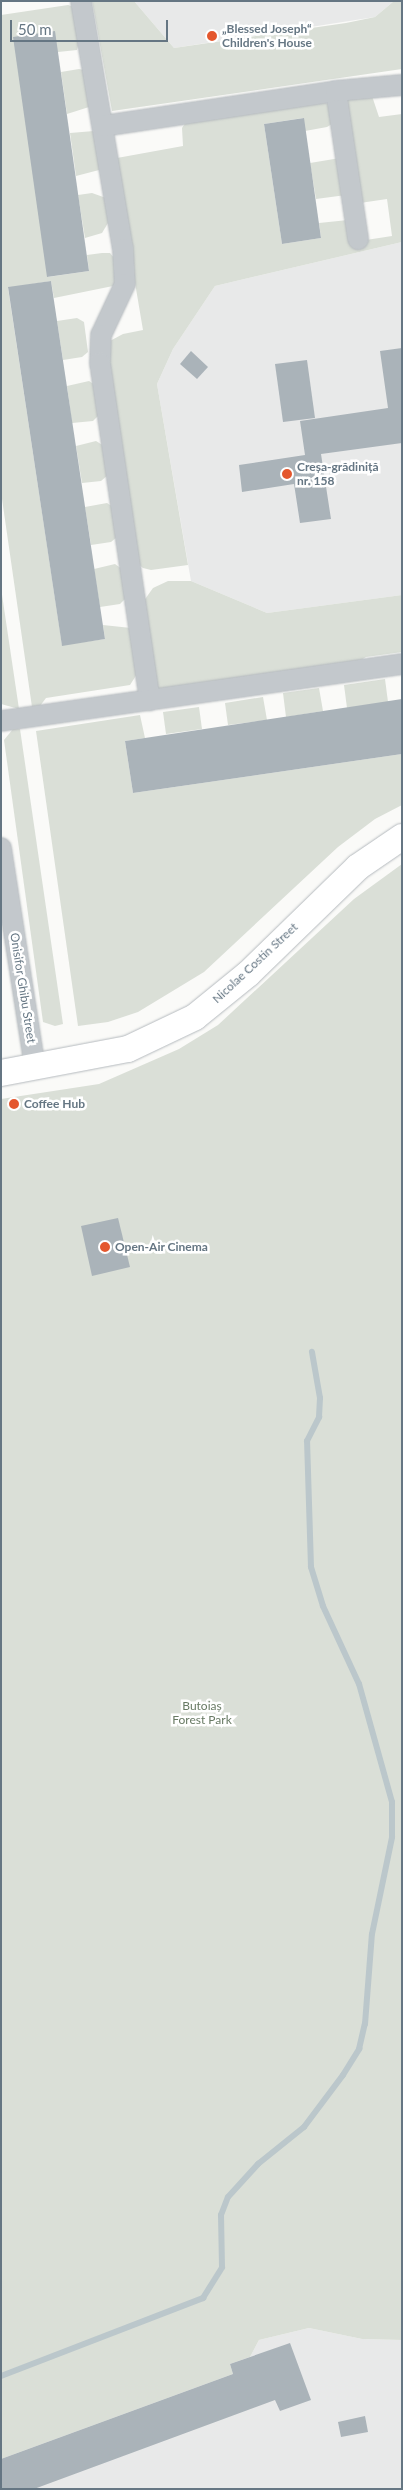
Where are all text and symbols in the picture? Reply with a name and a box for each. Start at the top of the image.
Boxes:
scale bar [12,10,170,42]
text: 50 m [18,20,52,38]
place label: „Blessed Joseph“ Children's House [222,22,312,50]
marker: „Blessed Joseph“ Children's House [206,30,218,42]
place label: Creșa-grădiniță nr. 158 [297,460,379,488]
marker: Creșa-grădiniță nr. 158 [281,468,293,480]
street label: Nicolae Costin Street [209,920,301,1006]
street label: Onisifor Ghibu Street [7,932,39,1044]
place label: Coffee Hub [24,1097,85,1111]
marker: Coffee Hub [8,1098,20,1110]
place label: Open-Air Cinema [115,1240,208,1254]
marker: Open-Air Cinema [99,1241,111,1253]
park label: Butoiaș Forest Park [172,1699,232,1727]

